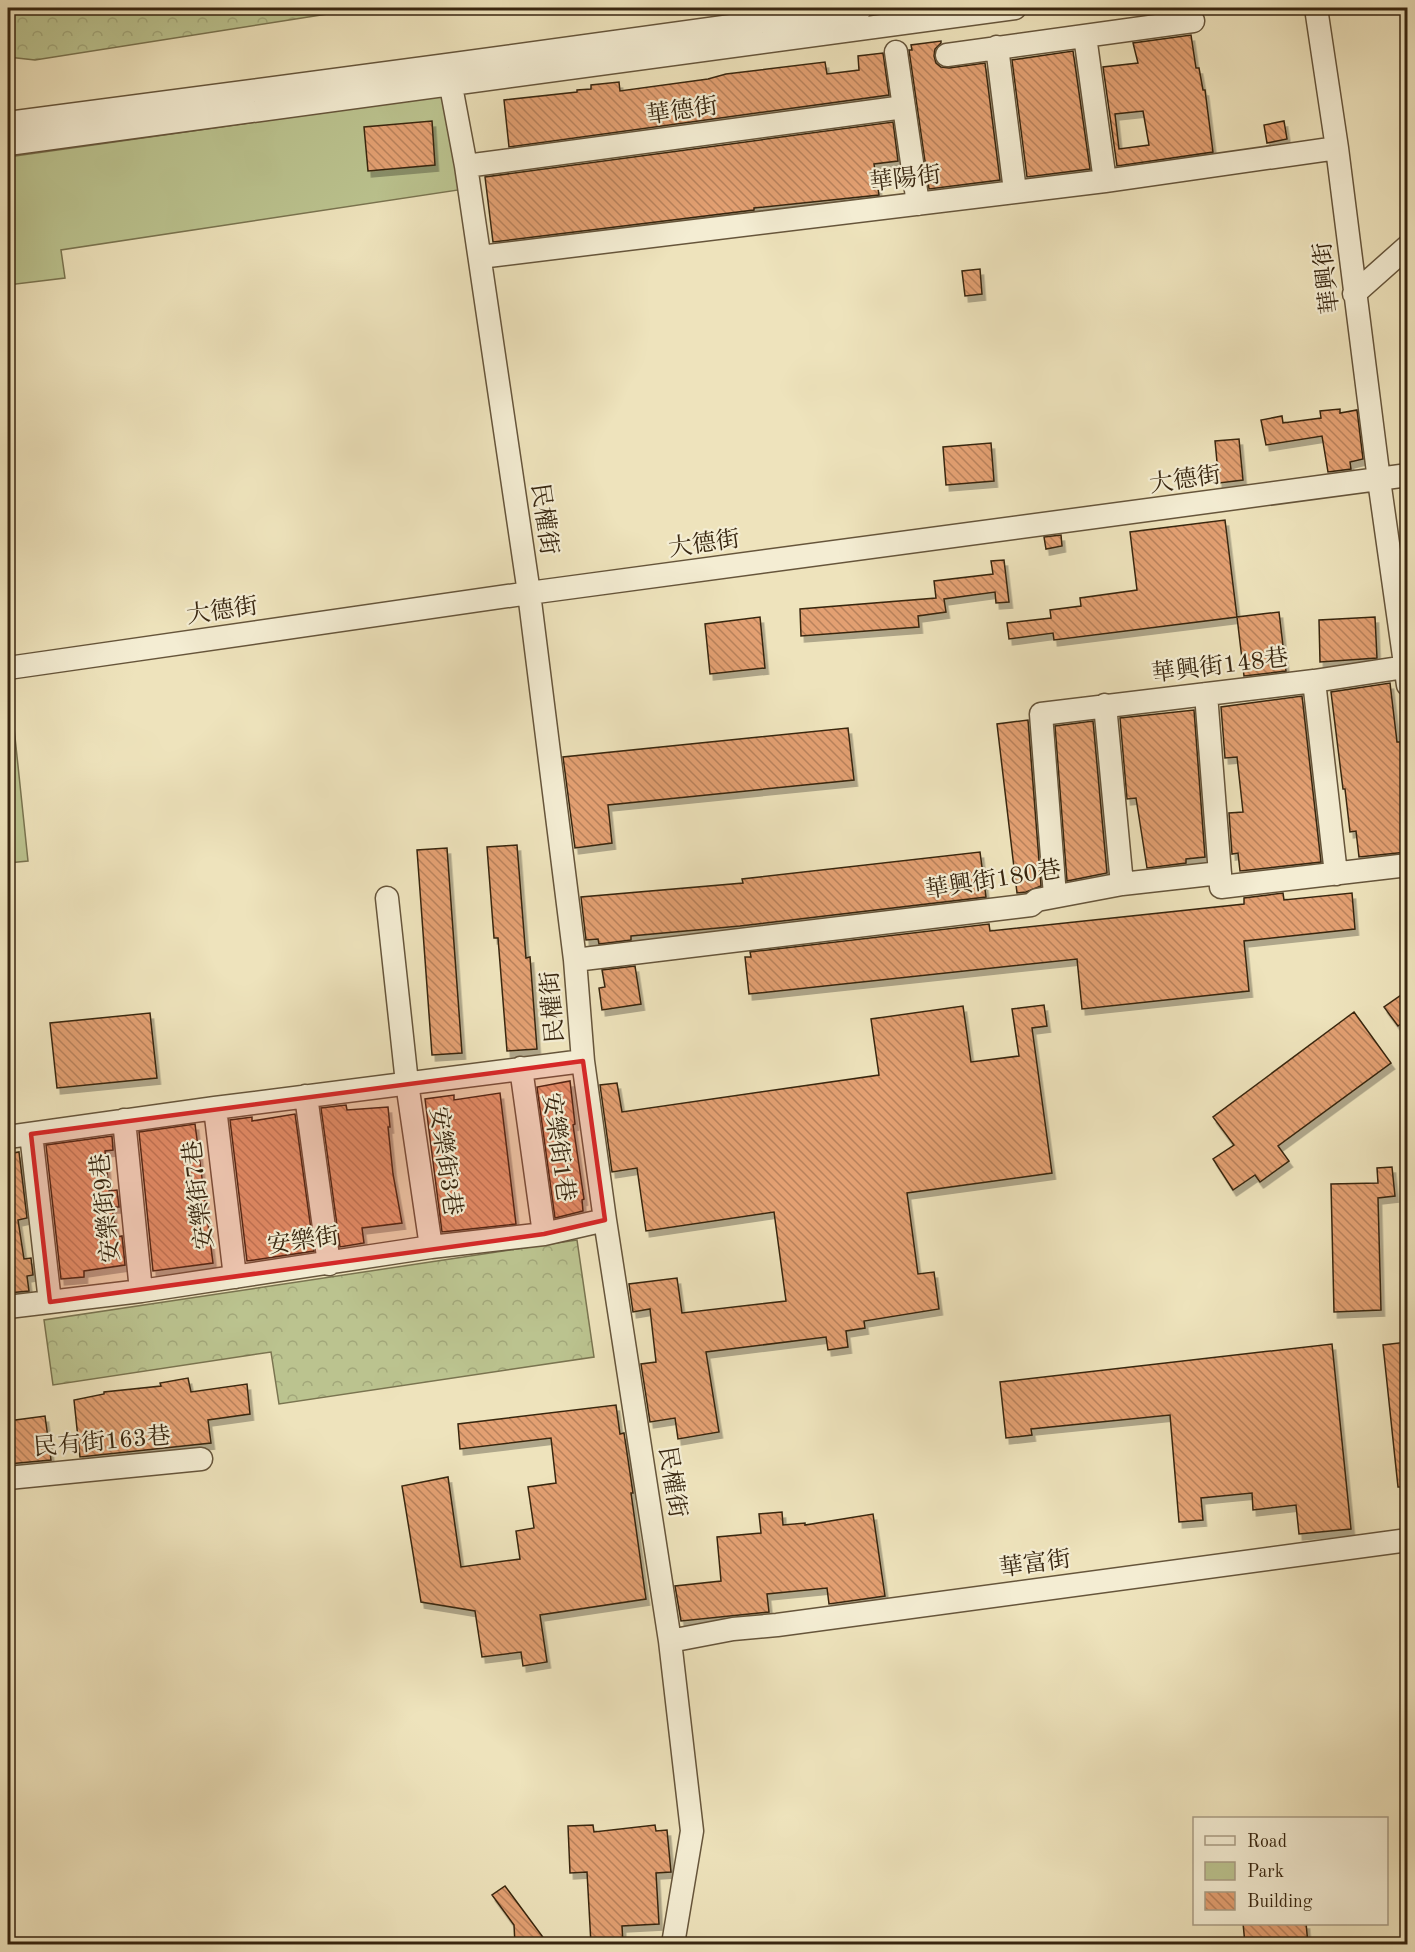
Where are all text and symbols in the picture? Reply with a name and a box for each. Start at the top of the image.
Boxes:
street label: 華德街 [645,92,720,129]
street label: 華陽街 [868,161,942,196]
street label: 華興街 [1309,241,1344,315]
street label: 大德街 [1148,461,1223,498]
street label: 民權街 [526,482,563,557]
street label: 大德街 [667,525,742,562]
street label: 大德街 [185,592,260,629]
street label: 華興街148巷 [1150,644,1290,687]
street label: 華興街180巷 [923,855,1063,904]
street label: 民權街 [536,970,569,1044]
street label: 安樂街1巷 [537,1091,580,1203]
street label: 安樂街3巷 [424,1105,467,1217]
street label: 安樂街7巷 [178,1139,219,1251]
street label: 安樂街9巷 [86,1152,125,1264]
street label: 安樂街 [266,1222,341,1259]
street label: 民有街163巷 [32,1422,172,1461]
street label: 民權街 [654,1444,691,1520]
street label: 華富街 [998,1545,1073,1582]
legend [1193,1817,1388,1925]
text: Road [1247,1833,1287,1851]
text: Park [1247,1863,1284,1881]
text: Building [1247,1893,1313,1911]

